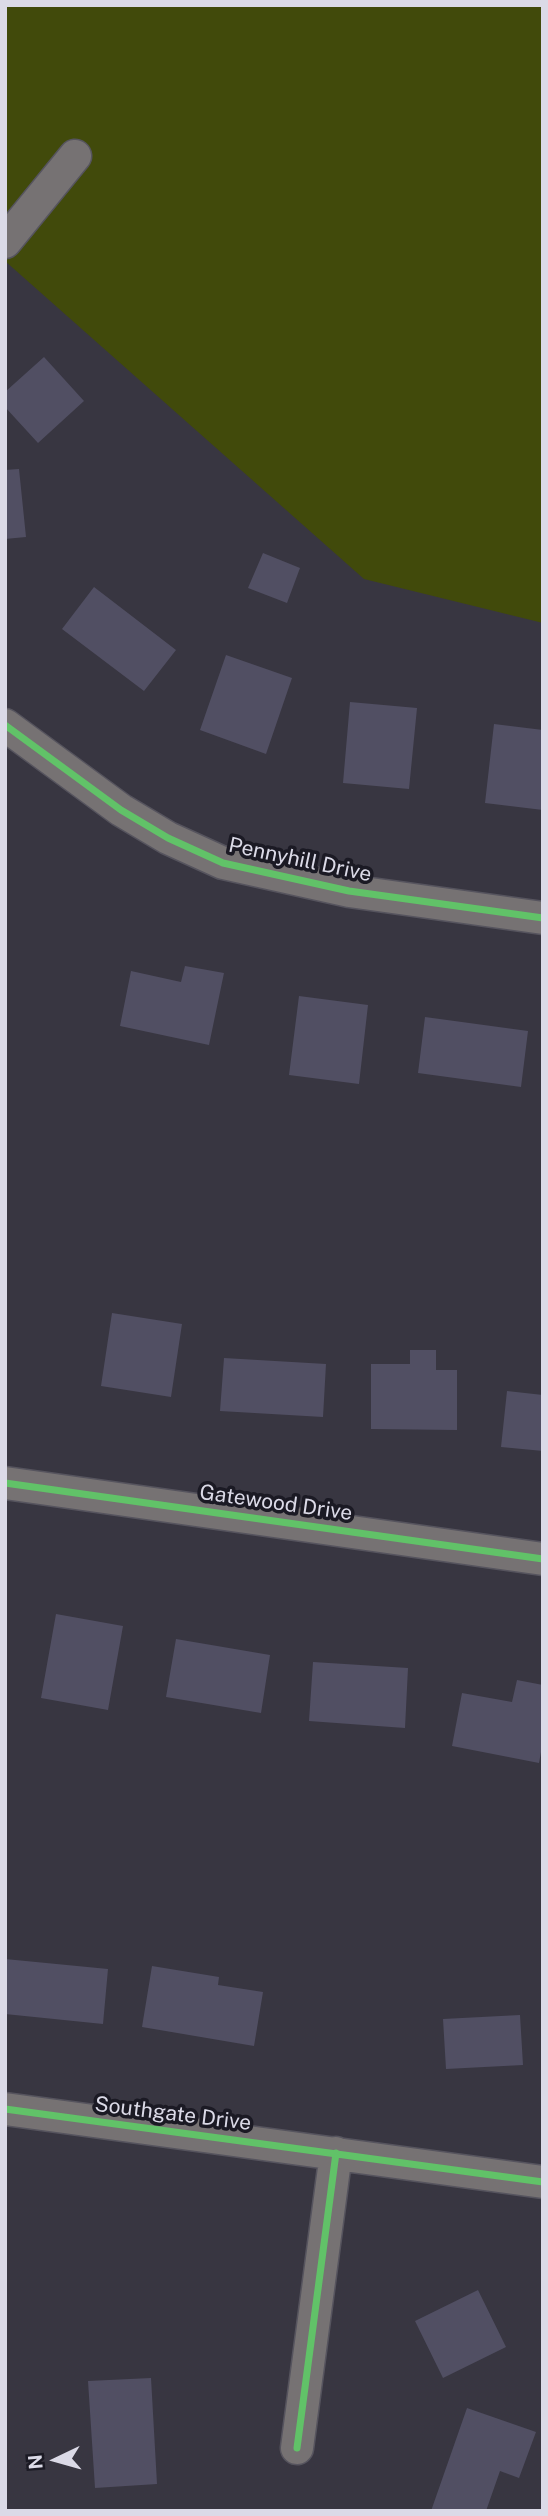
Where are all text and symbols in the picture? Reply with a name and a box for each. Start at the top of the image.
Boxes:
street label: Pennyhill Drive [226,833,374,887]
street label: Gatewood Drive [198,1480,354,1526]
street label: Southgate Drive [93,2092,253,2136]
north arrow [21,2425,91,2495]
text: N [23,2453,47,2470]

